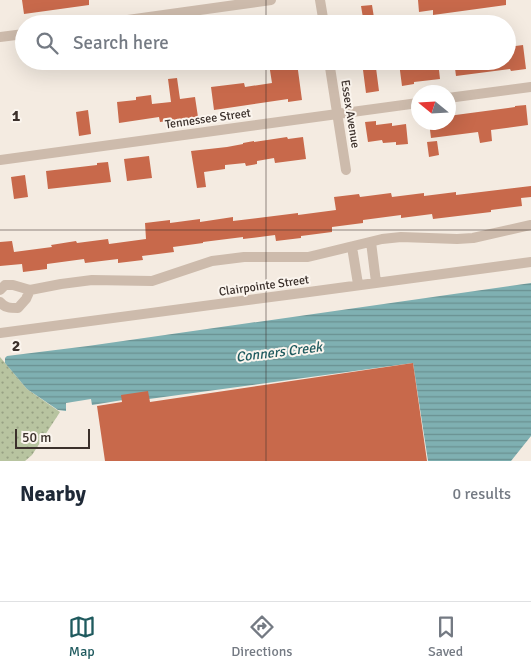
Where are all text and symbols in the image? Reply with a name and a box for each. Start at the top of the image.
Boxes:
search box [15,15,516,70]
icon: search [33,29,61,57]
text: Search here [73,31,169,55]
street label: Essex Avenue [337,79,363,149]
north arrow [411,85,456,130]
text: 1 [12,106,21,126]
street label: Tennessee Street [164,106,252,132]
street label: Clairpointe Street [218,272,310,300]
text: 2 [12,336,20,356]
water label: Conners Creek [235,338,325,366]
scale bar [15,426,90,449]
text: 50 m [22,429,51,446]
text: Nearby [20,481,86,507]
text: 0 results [452,484,511,504]
tab: Map [68,613,96,660]
tab: Directions [231,613,292,660]
tab: Saved [428,613,463,660]

